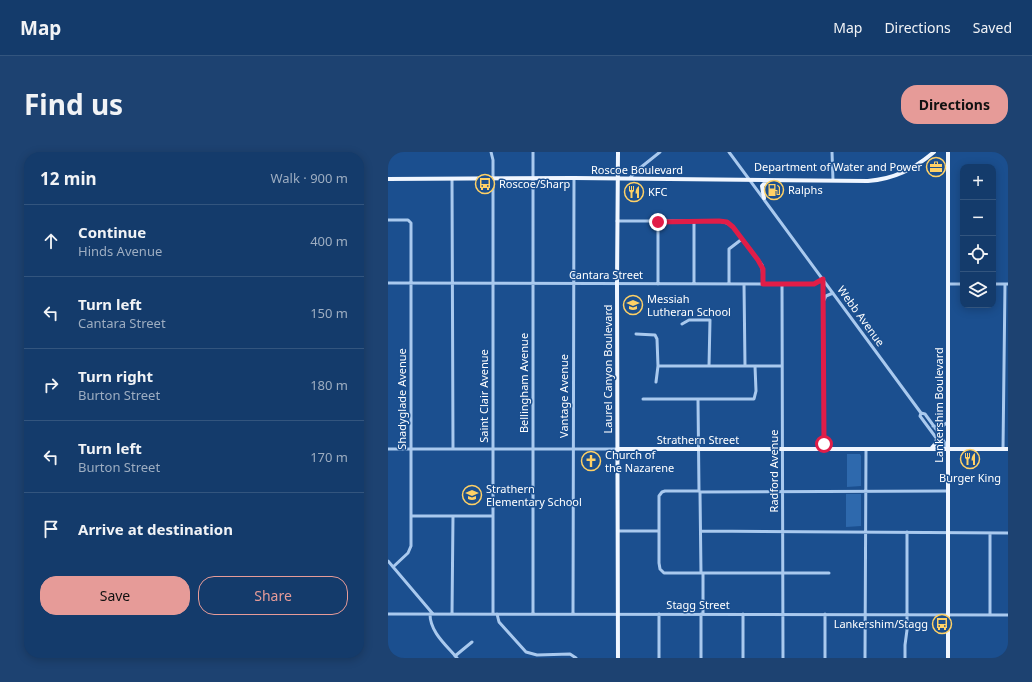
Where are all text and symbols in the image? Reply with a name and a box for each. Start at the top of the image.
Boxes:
text: Map [20,15,61,41]
text: Map [833,18,862,37]
text: Directions [884,18,951,37]
text: Saved [973,18,1012,37]
text: Find us [24,85,123,123]
button: Directions [901,85,1008,124]
office icon: Department of Water and Power [925,156,947,178]
place label: Department of Water and Power [754,159,922,174]
street label: Roscoe Boulevard [591,162,683,177]
map controls [960,164,996,308]
button: + [960,164,996,200]
text: 12 min [40,167,97,190]
text: Walk · 900 m [270,169,348,187]
bus stop icon: Roscoe/Sharp [474,173,496,195]
place label: Roscoe/Sharp [499,176,571,191]
fuel station icon: Ralphs [763,179,785,201]
restaurant icon: KFC [623,181,645,203]
place label: Ralphs [788,182,823,197]
place label: KFC [648,184,668,199]
button: − [960,200,996,236]
route end [649,213,667,231]
text: Continue [78,222,146,242]
icon: ahead [40,230,62,252]
text: 400 m [310,232,348,250]
button: locate [960,236,996,272]
text: Hinds Avenue [78,242,162,260]
street label: Cantara Street [569,267,643,282]
button: layers [960,272,996,308]
street label: Webb Avenue [834,282,888,349]
place label: Messiah Lutheran School [647,291,731,319]
text: Turn left [78,294,142,314]
school or university icon: Messiah Lutheran School [622,294,644,316]
icon: left [40,302,62,324]
text: 150 m [310,304,348,322]
street label: Laurel Canyon Boulevard [600,304,615,434]
text: Cantara Street [78,314,166,332]
street label: Bellingham Avenue [516,333,531,433]
street label: Lankershim Boulevard [931,347,946,463]
street label: Shadyglade Avenue [394,348,409,450]
street label: Saint Clair Avenue [476,349,491,443]
street label: Vantage Avenue [556,354,571,438]
text: Turn right [78,366,153,386]
icon: right [40,374,62,396]
text: 180 m [310,376,348,394]
text: Burton Street [78,386,160,404]
street label: Radford Avenue [766,430,781,512]
street label: Strathern Street [657,432,739,447]
route start [815,435,833,453]
text: Turn left [78,438,142,458]
icon: left [40,446,62,468]
place label: Church of the Nazarene [605,447,674,475]
text: 170 m [310,448,348,466]
restaurant icon: Burger King [959,448,981,470]
church icon: Church of the Nazarene [580,450,602,472]
text: Burton Street [78,458,160,476]
place label: Burger King [939,470,1001,485]
place label: Strathern Elementary School [486,481,582,509]
school or university icon: Strathern Elementary School [461,484,483,506]
icon: arrive [40,518,62,540]
text: Arrive at destination [78,519,233,539]
button: Save [40,576,190,615]
button: Share [198,576,348,615]
street label: Stagg Street [666,597,730,612]
bus stop icon: Lankershim/Stagg [931,613,953,635]
place label: Lankershim/Stagg [834,616,928,631]

